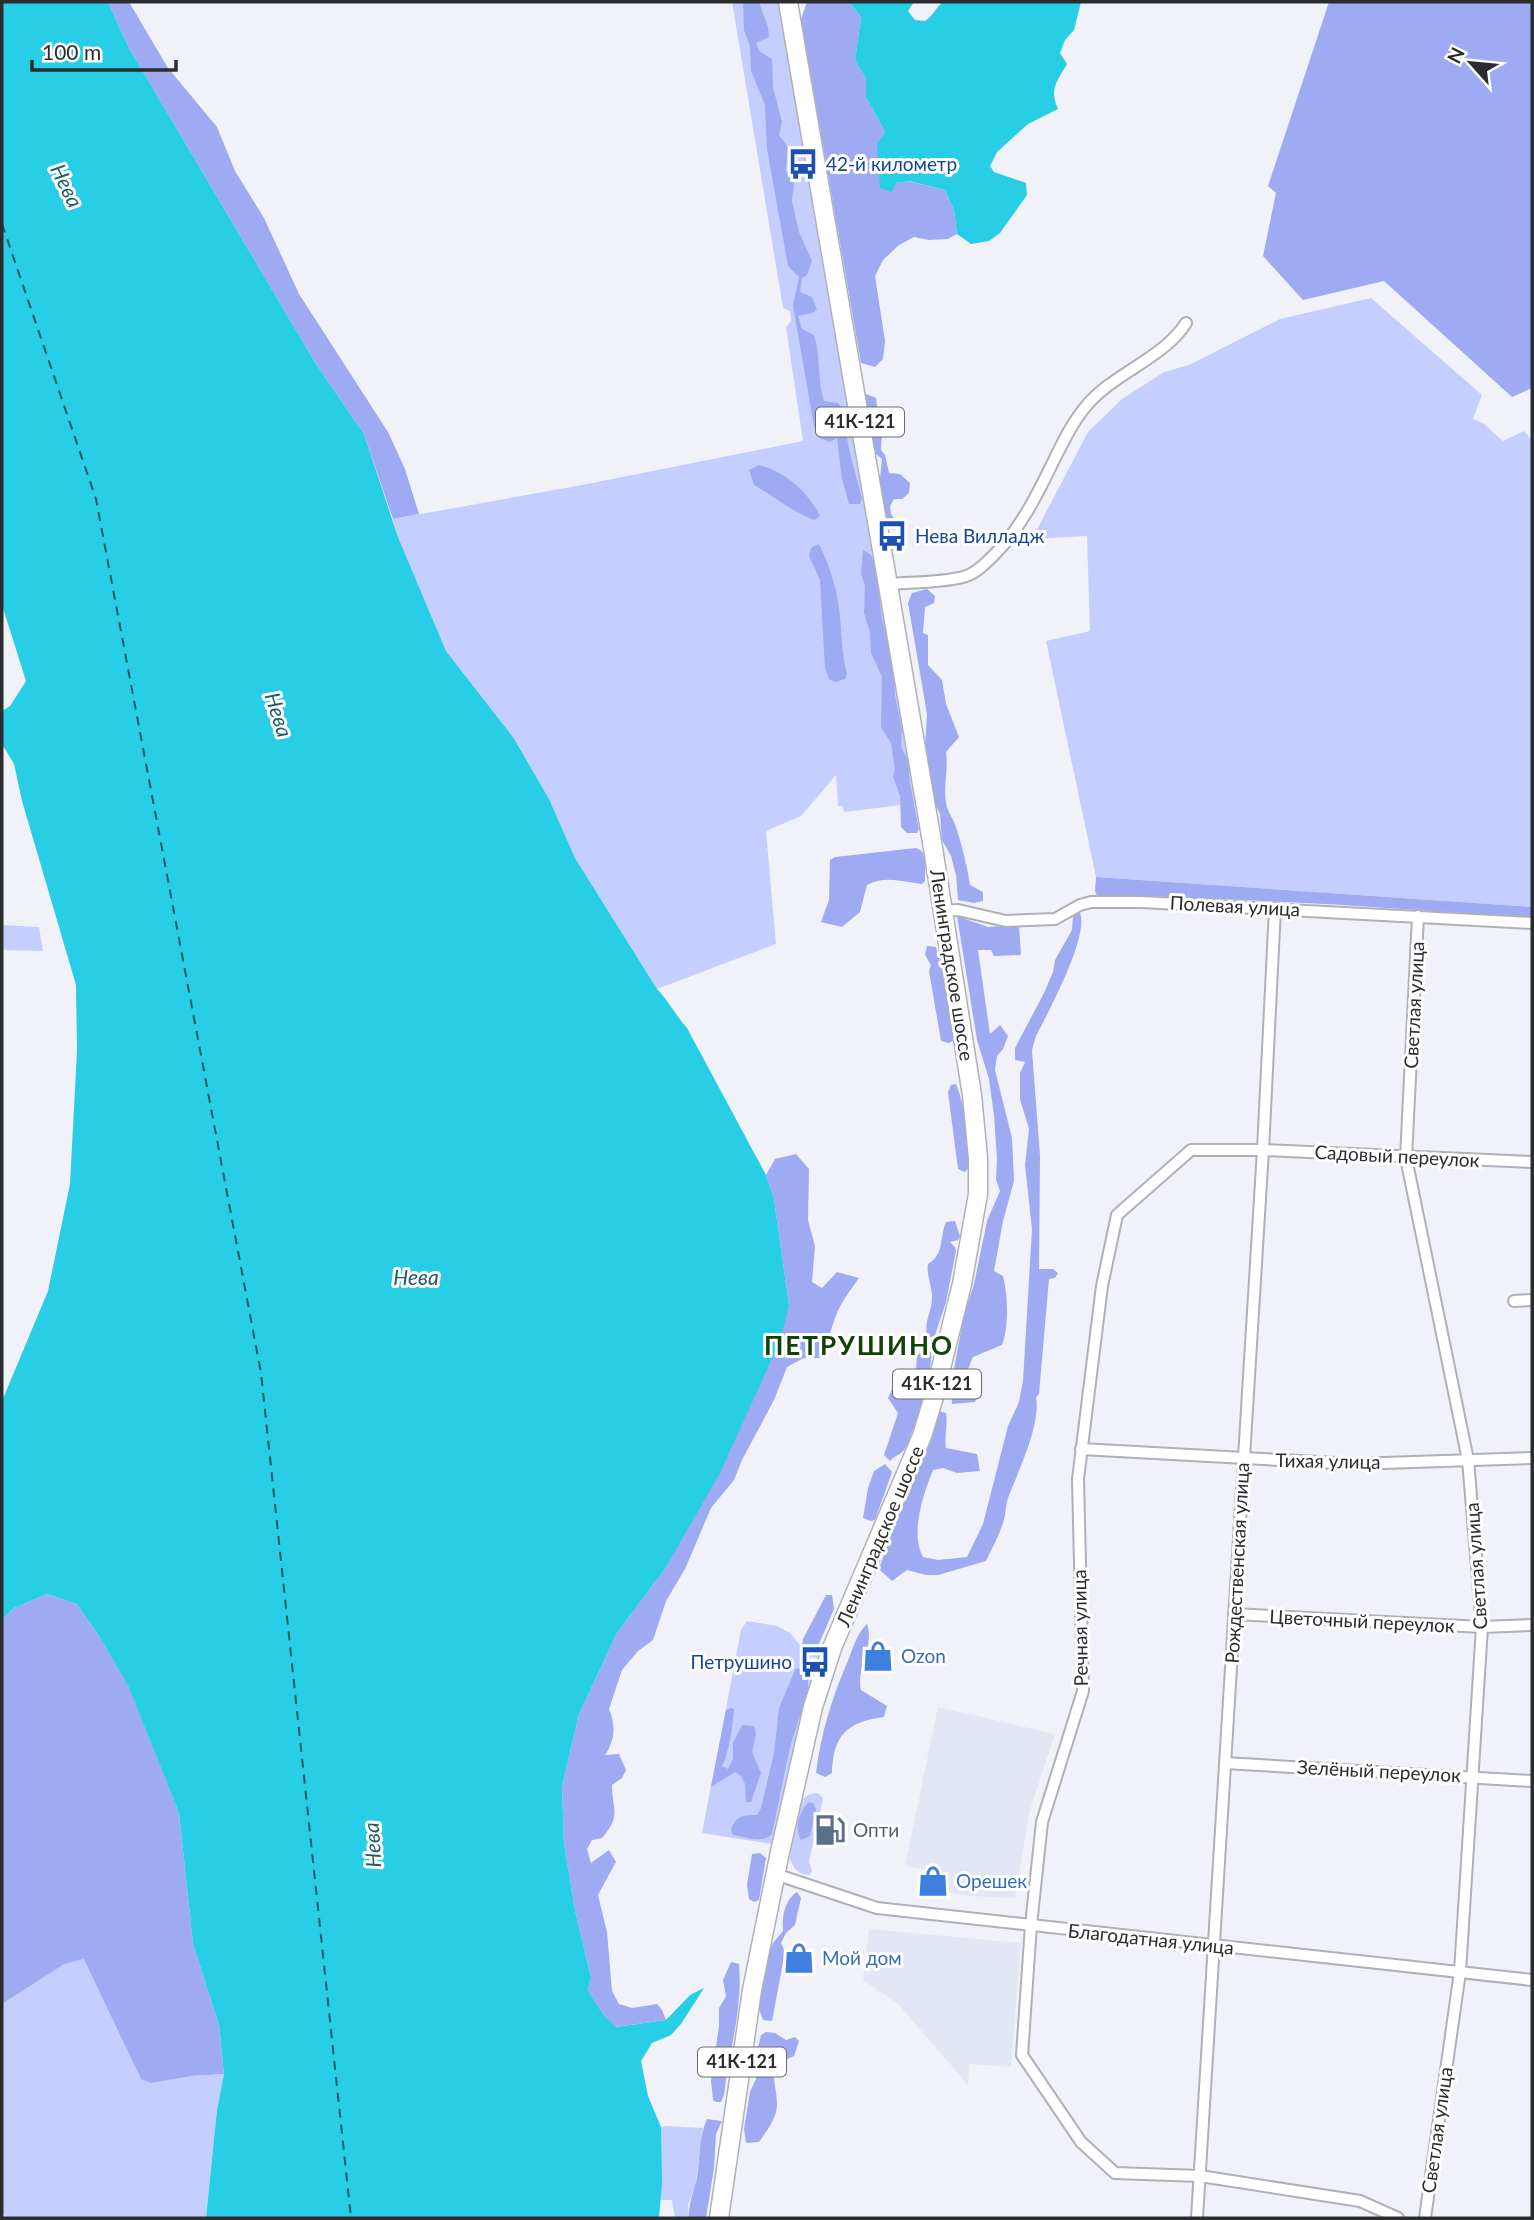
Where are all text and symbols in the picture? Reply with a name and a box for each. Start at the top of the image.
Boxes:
scale bar [32,28,175,72]
north arrow [1436,28,1506,98]
text: 100 m [42,39,101,64]
text: N [1442,43,1469,67]
bus stop icon: 42-й километр [786,147,820,181]
place label: 42-й километр [826,152,957,175]
water label: Нева [46,159,89,211]
road number: 41К-121 [816,408,904,436]
bus stop icon: Нева Вилладж [875,519,909,553]
place label: Нева Вилладж [915,524,1044,547]
water label: Нева [261,689,298,740]
street label: Ленинградское шоссе [926,866,979,1062]
street label: Полевая улица [1169,891,1301,920]
street label: Светлая улица [1399,941,1428,1069]
street label: Садовый переулок [1314,1140,1480,1171]
water label: Нева [393,1264,439,1289]
district label: ПЕТРУШИНО [764,1329,954,1361]
road number: 41К-121 [893,1370,981,1399]
street label: Ленинградское шоссе [831,1442,928,1630]
street label: Тихая улица [1275,1448,1381,1473]
street label: Рождественская улица [1220,1462,1253,1664]
street label: Светлая улица [1460,1502,1491,1630]
street label: Речная улица [1067,1569,1092,1687]
street label: Цветочный переулок [1269,1604,1456,1637]
shop icon: Ozon [861,1639,895,1673]
place label: Ozon [901,1644,946,1667]
bus stop icon: Петрушино [798,1645,832,1679]
place label: Петрушино [691,1650,792,1673]
street label: Зелёный переулок [1297,1755,1462,1786]
fuel station icon: Опти [813,1813,847,1847]
place label: Опти [853,1818,899,1841]
water label: Нева [358,1822,385,1868]
shop icon: Орешек [916,1864,950,1898]
place label: Орешек [956,1869,1027,1892]
street label: Благодатная улица [1067,1918,1235,1959]
shop icon: Мой дом [782,1941,816,1975]
place label: Мой дом [822,1946,902,1969]
road number: 41К-121 [698,2048,786,2076]
street label: Светлая улица [1416,2065,1457,2195]

